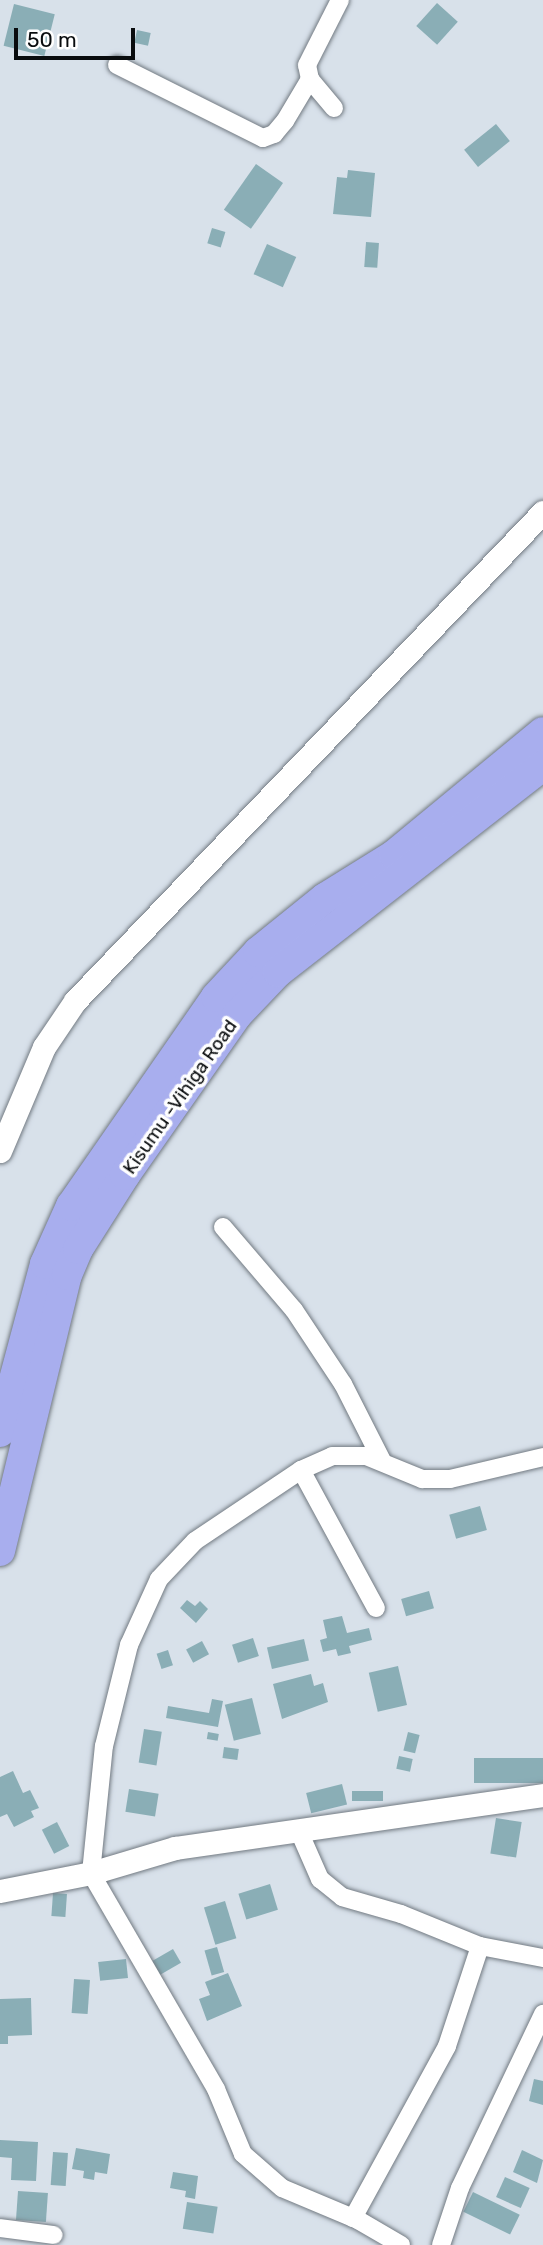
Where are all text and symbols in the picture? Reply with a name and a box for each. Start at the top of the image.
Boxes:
scale bar [18,14,138,58]
text: 50 m [27,27,77,52]
street label: Kisumu -Vihiga Road [118,1015,242,1179]

